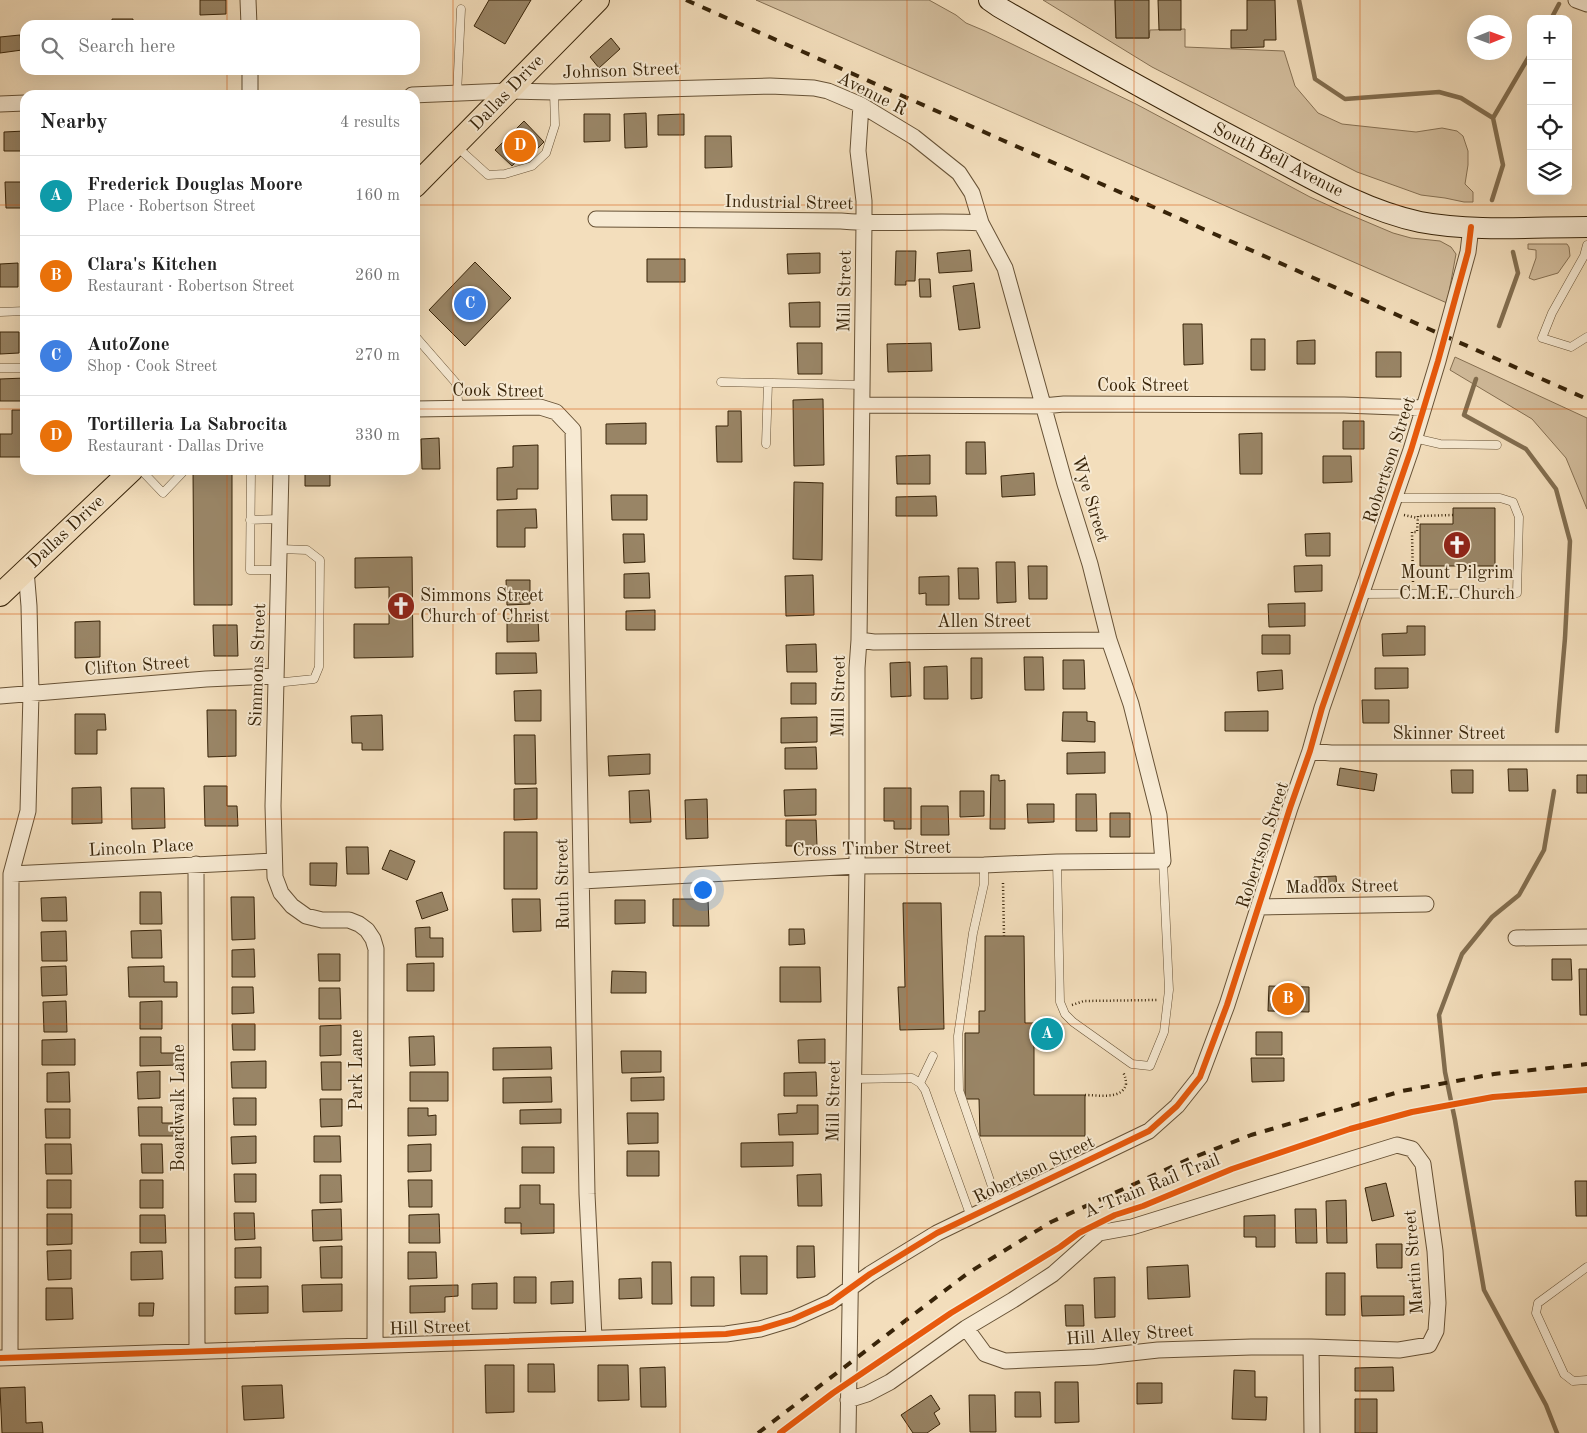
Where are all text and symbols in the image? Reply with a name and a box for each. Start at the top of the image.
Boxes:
north arrow [1467,15,1512,60]
map controls [1527,15,1572,195]
button: + [1527,15,1572,60]
search box [20,20,420,75]
icon: search [38,34,66,62]
text: Search here [78,38,175,57]
street label: Dallas Drive [467,52,547,134]
street label: Johnson Street [562,60,680,82]
button: − [1527,60,1572,105]
street label: Avenue R [834,69,910,119]
button: locate [1527,105,1572,150]
text: Nearby [40,112,108,133]
text: 4 results [340,115,400,131]
street label: South Bell Avenue [1210,119,1346,201]
pin: D [504,127,536,165]
button: layers [1527,150,1572,195]
text: Frederick Douglas Moore [87,176,303,195]
text: A [50,188,62,204]
text: 160 m [355,188,400,204]
street label: Industrial Street [725,193,853,213]
text: Place · Robertson Street [87,199,255,215]
street label: Mill Street [835,250,855,332]
text: Clara's Kitchen [87,256,217,275]
text: B [50,268,62,284]
text: 260 m [355,268,400,284]
text: Restaurant · Robertson Street [87,279,294,295]
pin: C [454,285,486,323]
text: AutoZone [87,336,170,355]
text: C [51,348,61,364]
text: 270 m [355,348,400,364]
text: Shop · Cook Street [87,359,217,375]
street label: Cook Street [1097,377,1189,395]
street label: Cook Street [452,381,544,401]
street label: Robertson Street [1361,394,1419,526]
text: Tortilleria La Sabrocita [87,416,287,435]
text: D [50,428,62,444]
text: 330 m [355,428,400,444]
text: Restaurant · Dallas Drive [87,439,264,455]
street label: Wye Street [1068,454,1112,544]
street label: Dallas Drive [24,492,108,572]
church icon: Mount Pilgrim C.M.E. Church [1442,530,1472,560]
place label: Mount Pilgrim C.M.E. Church [1399,564,1515,603]
place label: Simmons Street Church of Christ [420,587,550,626]
church icon: Simmons Street Church of Christ [386,591,416,621]
street label: Simmons Street [247,603,269,727]
street label: Allen Street [937,613,1031,631]
street label: Clifton Street [84,653,190,679]
street label: Mill Street [829,655,849,737]
street label: Skinner Street [1392,725,1506,743]
street label: Robertson Street [1234,779,1292,911]
street label: Lincoln Place [88,836,194,860]
street label: Ruth Street [553,838,573,930]
street label: Cross Timber Street [793,839,951,859]
your location [690,877,716,903]
street label: Maddox Street [1285,877,1399,897]
pin: B [1272,980,1304,1018]
pin: A [1031,1015,1063,1053]
street label: Park Lane [348,1029,366,1111]
street label: Boardwalk Lane [170,1044,188,1172]
street label: Mill Street [824,1060,844,1142]
street label: Robertson Street [971,1133,1097,1207]
street label: A-Train Rail Trail [1082,1151,1223,1221]
street label: Martin Street [1401,1209,1427,1315]
street label: Hill Street [389,1318,471,1338]
street label: Hill Alley Street [1066,1322,1194,1348]

